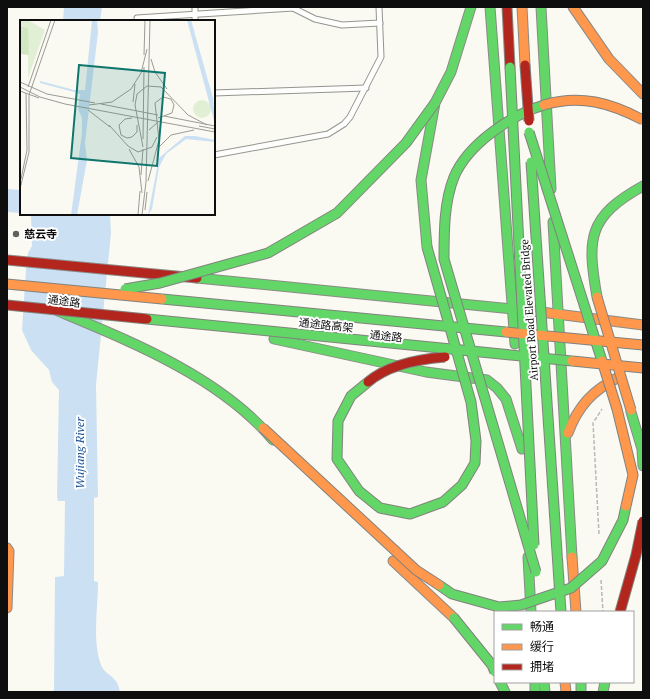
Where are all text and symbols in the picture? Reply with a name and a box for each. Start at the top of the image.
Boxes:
inset map [20,20,215,215]
place label: 慈云寺 [24,227,57,241]
marker: 慈云寺 [11,229,21,239]
street label: Airport Road Elevated Bridge [517,238,541,381]
street label: 通途路 [47,292,81,310]
street label: 通途路高架 [298,315,354,335]
street label: 通途路 [369,327,403,345]
water label: Wujiang River [72,416,87,489]
legend [494,611,634,683]
text: 畅通 [530,619,554,634]
text: 缓行 [530,639,554,654]
text: 拥堵 [530,659,554,674]

